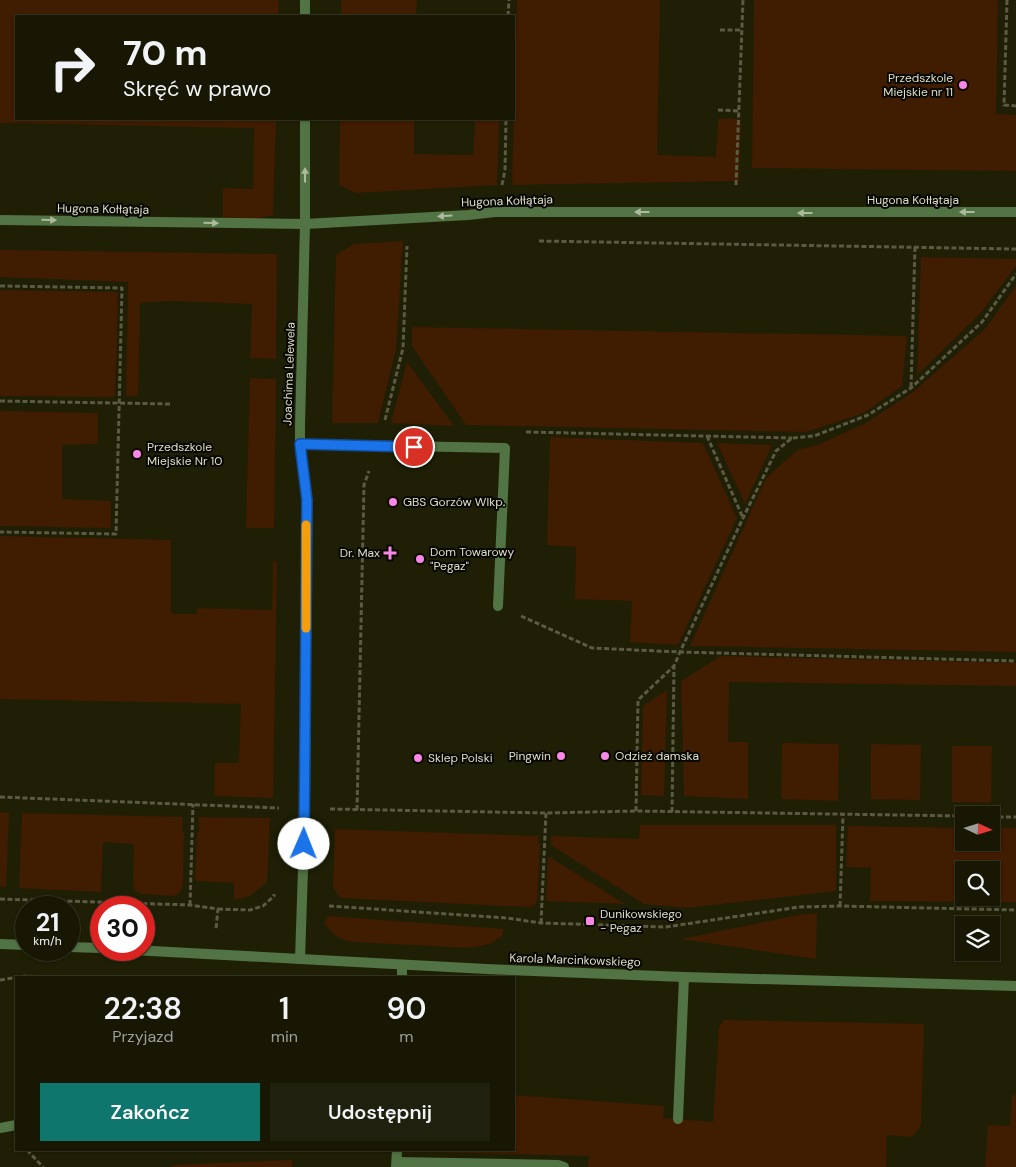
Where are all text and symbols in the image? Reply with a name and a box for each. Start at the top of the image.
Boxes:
text: 70 m [123,30,207,76]
icon: right [40,35,105,100]
place label: Przedszkole Miejskie nr 11 [883,70,953,100]
text: Skręć w prawo [123,74,271,103]
marker: Przedszkole Miejskie nr 11 [957,79,969,91]
one-way arrow [301,167,309,183]
street label: Hugona Kołłątaja [461,191,553,211]
street label: Hugona Kołłątaja [867,192,959,208]
street label: Hugona Kołłątaja [57,200,149,218]
one-way arrow [634,208,650,216]
one-way arrow [959,208,975,216]
one-way arrow [797,209,813,217]
one-way arrow [437,213,453,221]
one-way arrow [41,217,57,225]
one-way arrow [203,219,219,227]
street label: Joachima Lelewela [279,322,299,426]
pin [393,426,435,468]
icon: arrive [400,433,428,461]
place label: Przedszkole Miejskie Nr 10 [147,439,223,469]
marker: Przedszkole Miejskie Nr 10 [131,448,143,460]
place label: GBS Gorzów Wlkp. [403,494,505,510]
marker: GBS Gorzów Wlkp. [387,496,399,508]
place label: Dom Towarowy "Pegaz" [430,544,515,574]
place label: Dr. Max [340,545,380,561]
marker: Dr. Max [384,547,396,559]
marker: Dom Towarowy "Pegaz" [414,553,426,565]
place label: Pingwin [509,748,551,764]
place label: Odzież damska [615,748,699,764]
place label: Sklep Polski [428,750,493,766]
marker: Pingwin [555,750,567,762]
marker: Odzież damska [599,750,611,762]
marker: Sklep Polski [412,752,424,764]
north arrow [955,806,1000,851]
map controls [955,806,1000,961]
position arrow [277,817,329,869]
button: search [955,861,1000,906]
speed limit sign: 30 [90,896,155,961]
text: 21 [36,906,59,939]
place label: Dunikowskiego - Pegaz [600,906,682,936]
marker: Dunikowskiego - Pegaz [584,915,596,927]
button: layers [955,916,1000,961]
text: km/h [33,933,62,949]
street label: Karola Marcinkowskiego [509,950,641,970]
text: 22:38 [104,989,182,1028]
text: 1 [279,989,290,1028]
text: 90 [386,989,426,1028]
text: Przyjazd [112,1026,174,1047]
text: min [271,1026,298,1047]
text: m [399,1026,414,1047]
button: Zakończ [40,1083,260,1141]
button: Udostępnij [270,1083,490,1141]

